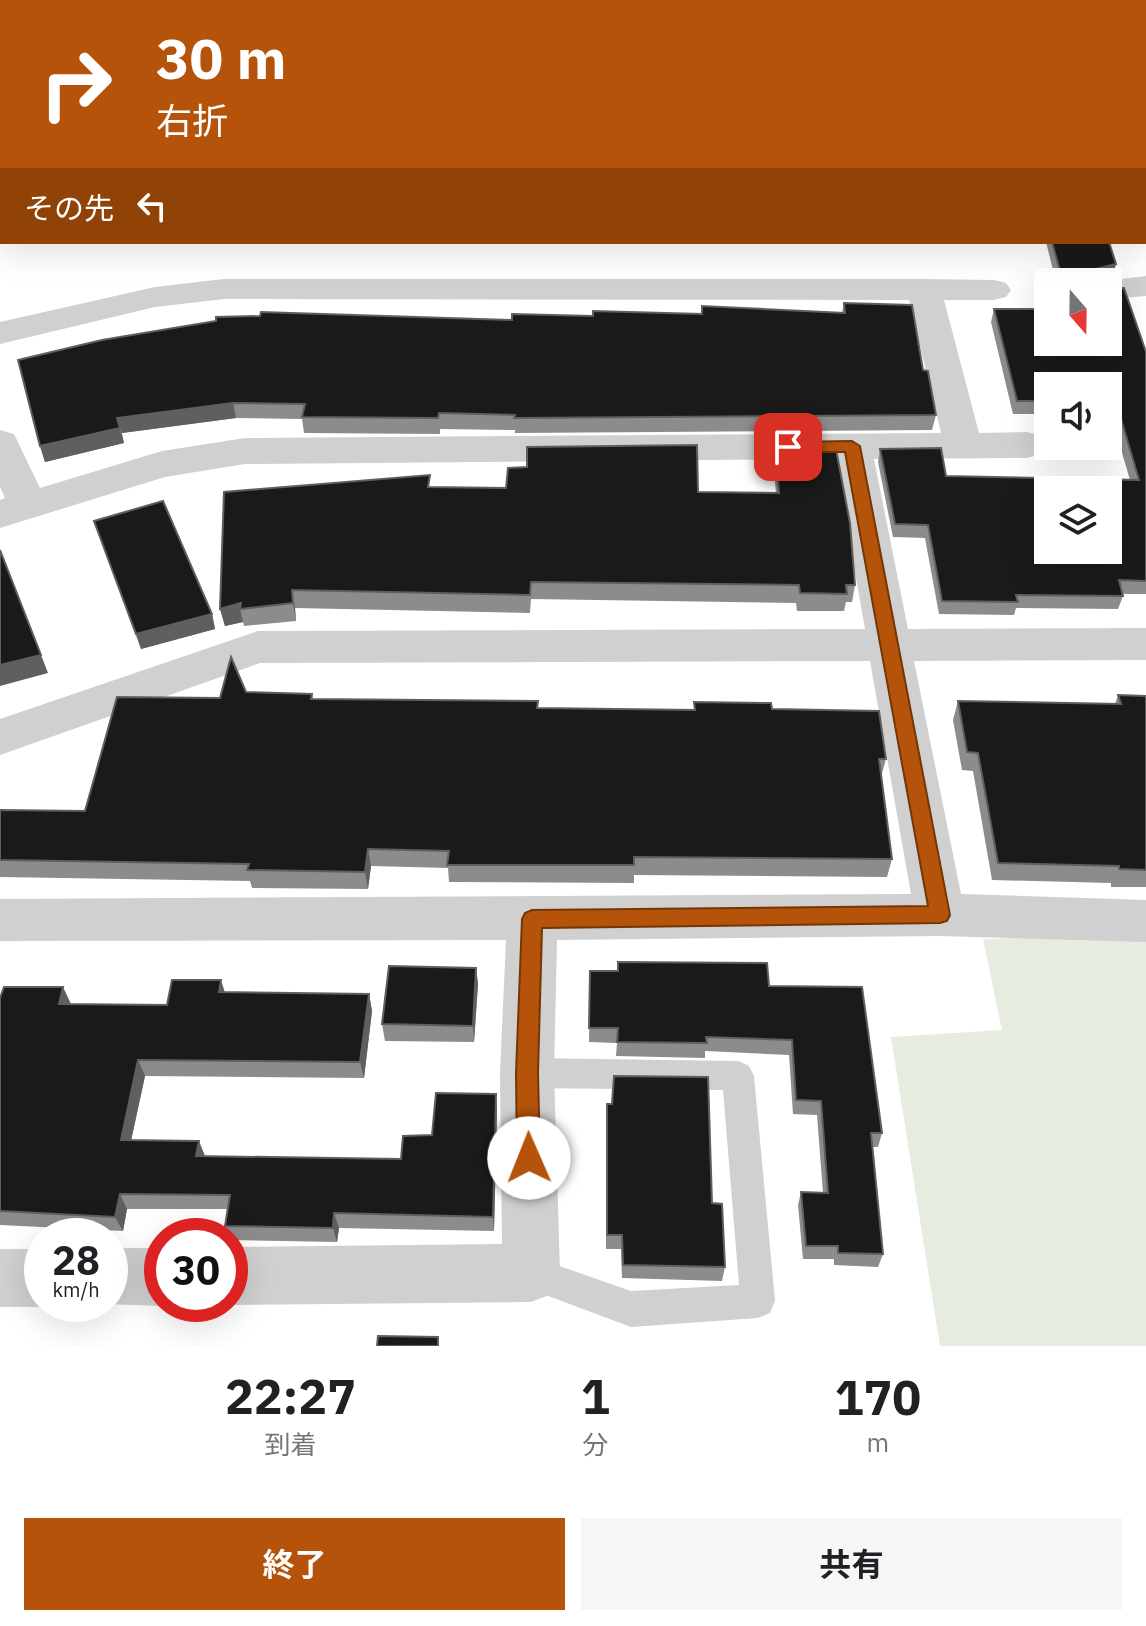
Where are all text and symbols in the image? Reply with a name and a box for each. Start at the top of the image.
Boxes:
text: 30 m [156,22,286,94]
icon: right [24,32,128,136]
text: 右折 [156,97,228,144]
icon: left [130,184,174,228]
text: その先 [24,188,114,227]
north arrow [1034,268,1122,356]
map controls [1034,268,1122,564]
button: sound [1034,372,1122,460]
pin [754,413,822,481]
icon: arrive [766,425,810,469]
button: layers [1034,476,1122,564]
position arrow [487,1116,571,1200]
speed limit sign: 30 [144,1218,248,1322]
text: 28 [52,1234,100,1286]
text: km/h [52,1276,100,1303]
text: 22:27 [225,1365,356,1427]
text: 1 [581,1365,610,1427]
text: 170 [835,1366,921,1428]
text: m [866,1425,889,1459]
text: 到着 [264,1427,316,1461]
text: 分 [582,1427,608,1461]
button: 終了 [24,1518,565,1610]
button: 共有 [581,1518,1122,1610]

